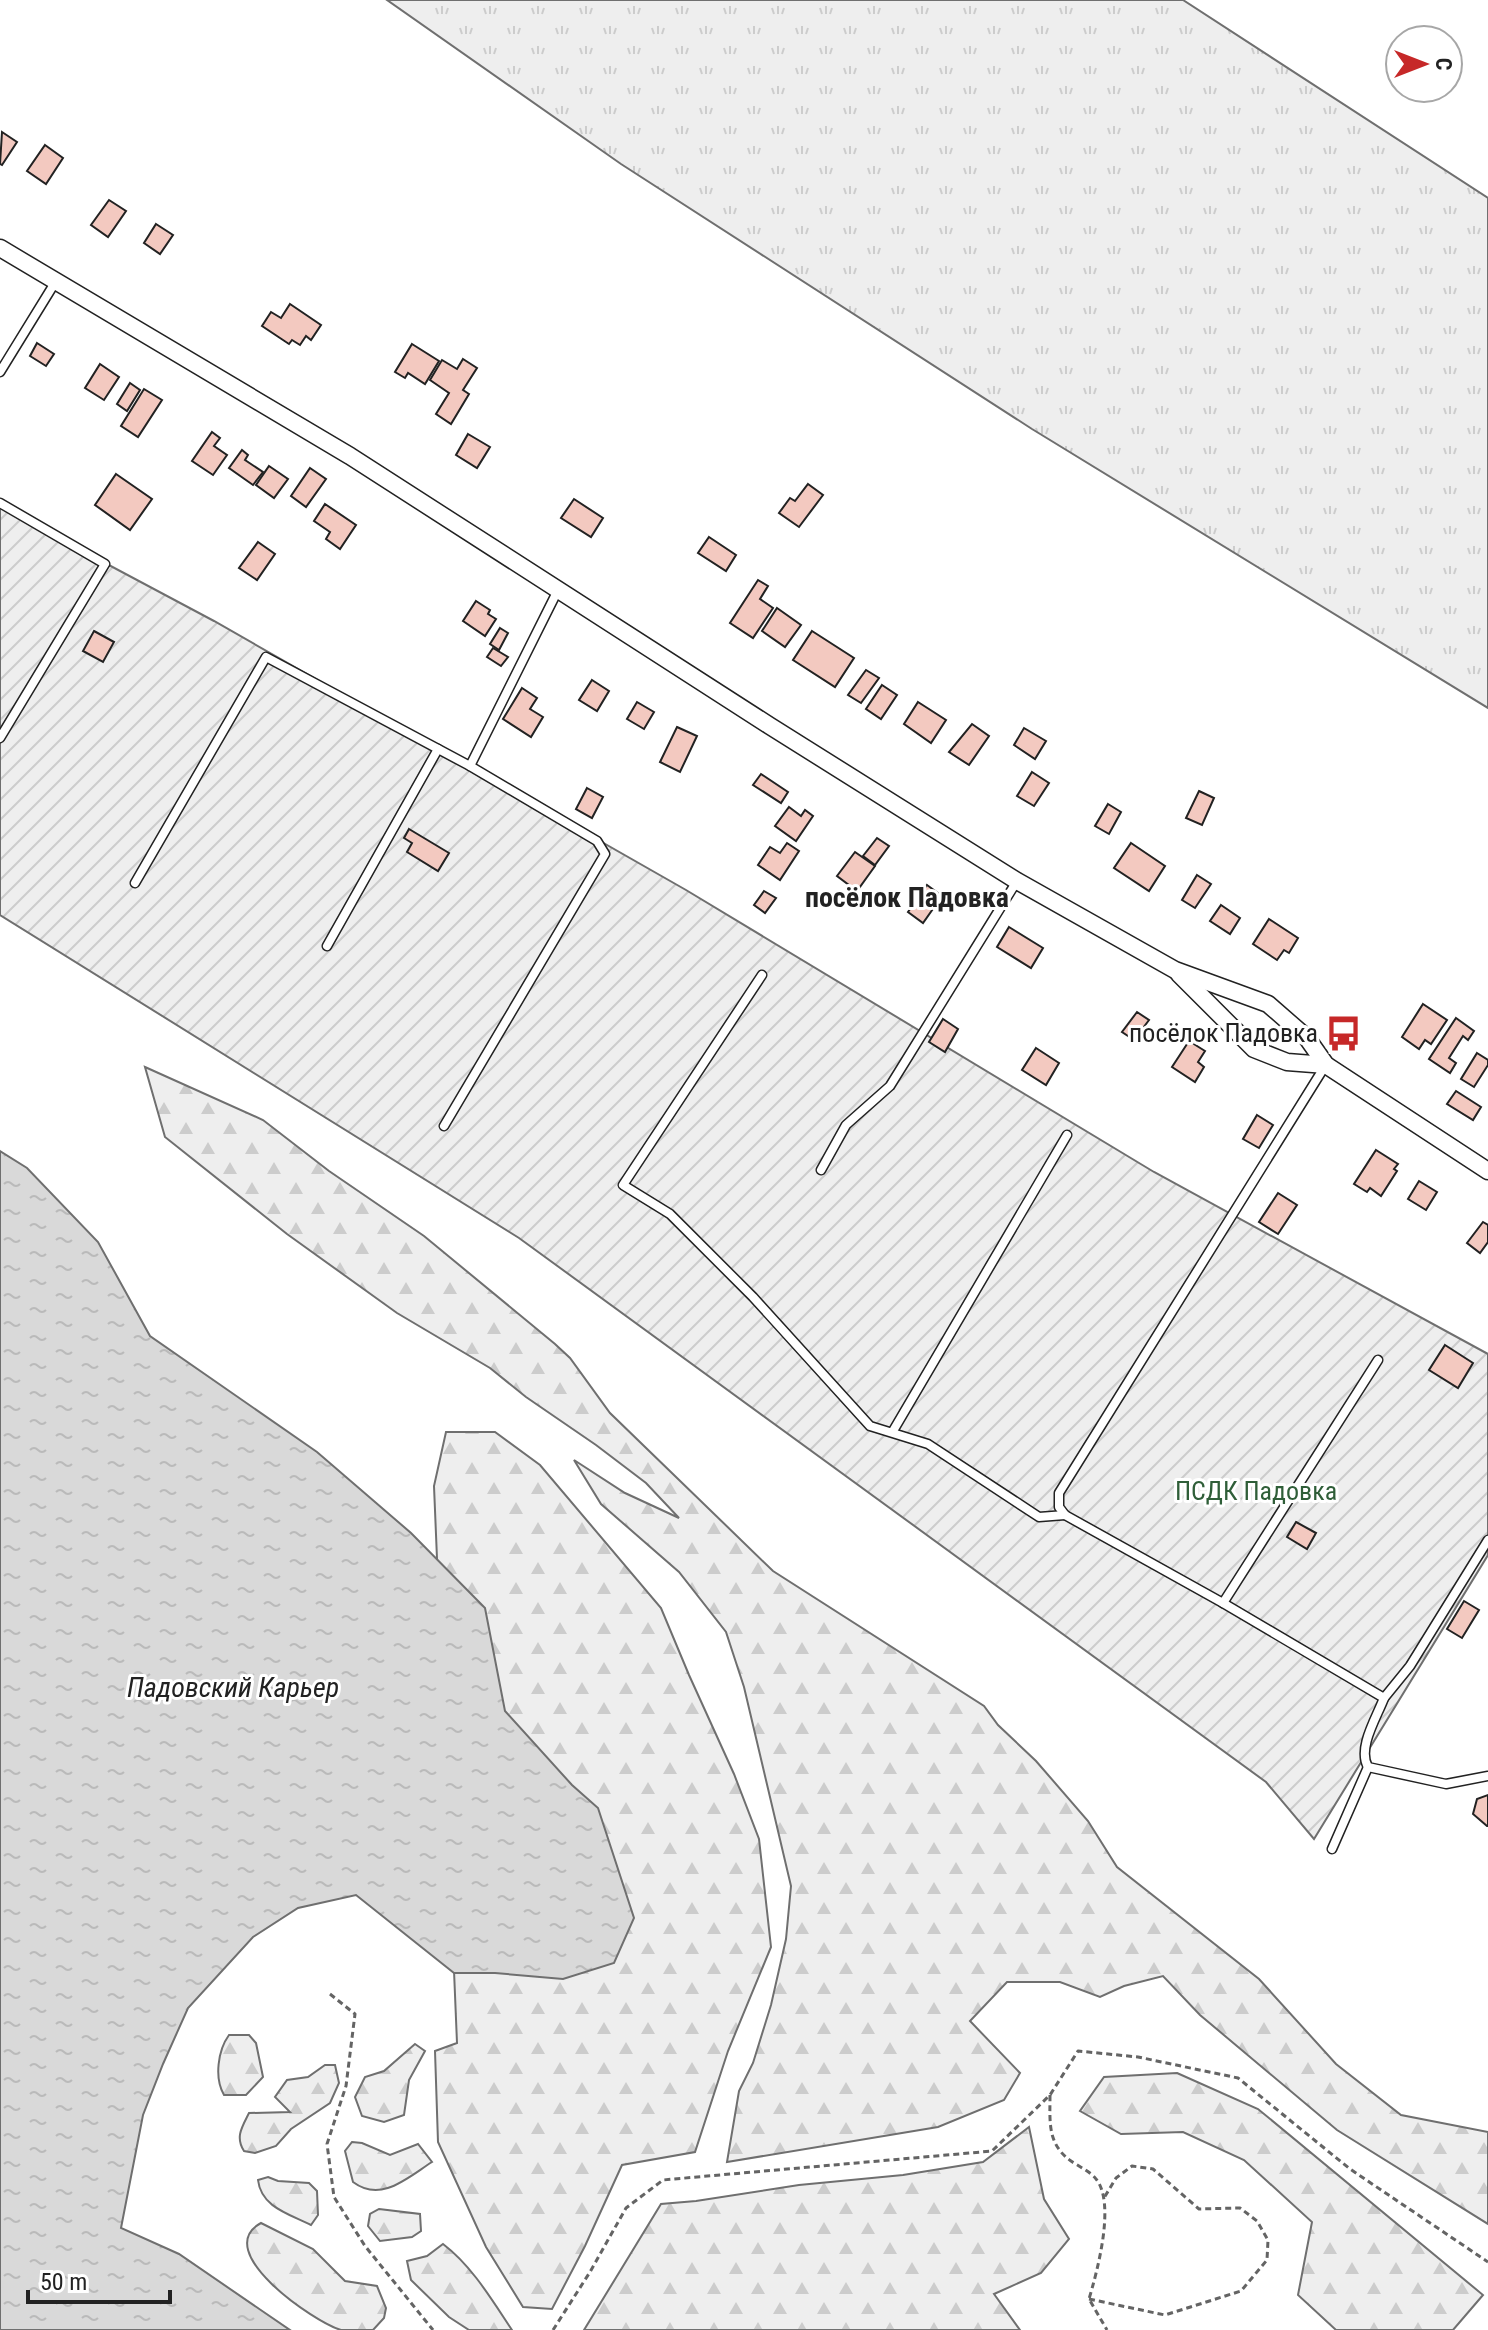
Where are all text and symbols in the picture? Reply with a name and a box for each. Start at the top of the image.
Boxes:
north arrow [1384,24,1464,104]
text: С [1431,58,1456,70]
district label: посёлок Падовка [805,881,1009,914]
bus stop icon: посёлок Падовка [1325,1014,1363,1052]
place label: посёлок Падовка [1129,1018,1318,1048]
park label: ПСДК Падовка [1175,1476,1337,1506]
water label: Падовский Карьер [127,1671,339,1704]
scale bar [28,2254,170,2304]
text: 50 m [40,2268,87,2296]

